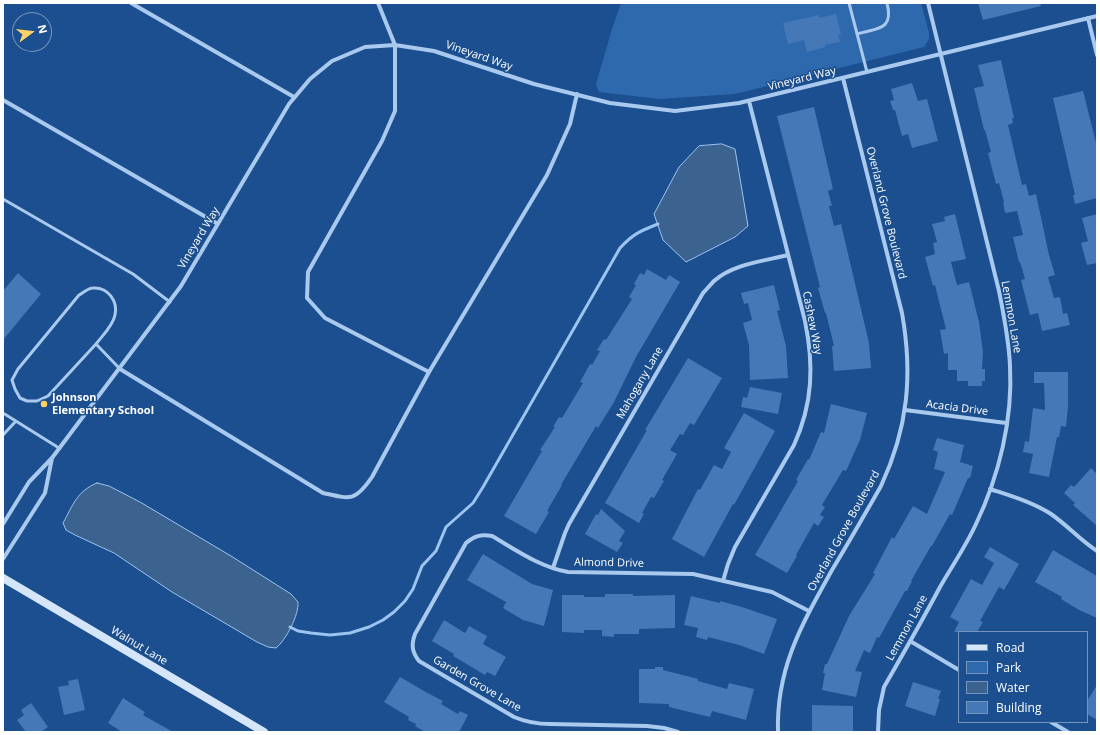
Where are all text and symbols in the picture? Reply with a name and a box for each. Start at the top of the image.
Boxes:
north arrow [12,12,52,52]
text: N [35,23,52,35]
street label: Vineyard Way [444,38,514,74]
street label: Vineyard Way [767,64,837,94]
street label: Overland Grove Boulevard [863,146,909,280]
street label: Vineyard Way [175,205,223,271]
street label: Lemmon Lane [998,280,1024,354]
street label: Cashew Way [799,290,825,356]
street label: Mahogany Lane [614,344,666,422]
place label: Johnson Elementary School [52,391,154,417]
street label: Acacia Drive [925,398,989,418]
marker: Johnson Elementary School [39,399,49,409]
street label: Overland Grove Boulevard [805,468,883,594]
street label: Almond Drive [574,556,644,570]
street label: Lemmon Lane [883,593,931,663]
street label: Walnut Lane [108,624,170,668]
legend [958,631,1088,723]
text: Road [996,639,1025,656]
street label: Garden Grove Lane [431,653,523,715]
text: Park [996,659,1021,676]
text: Water [996,679,1030,696]
text: Building [996,699,1041,716]

